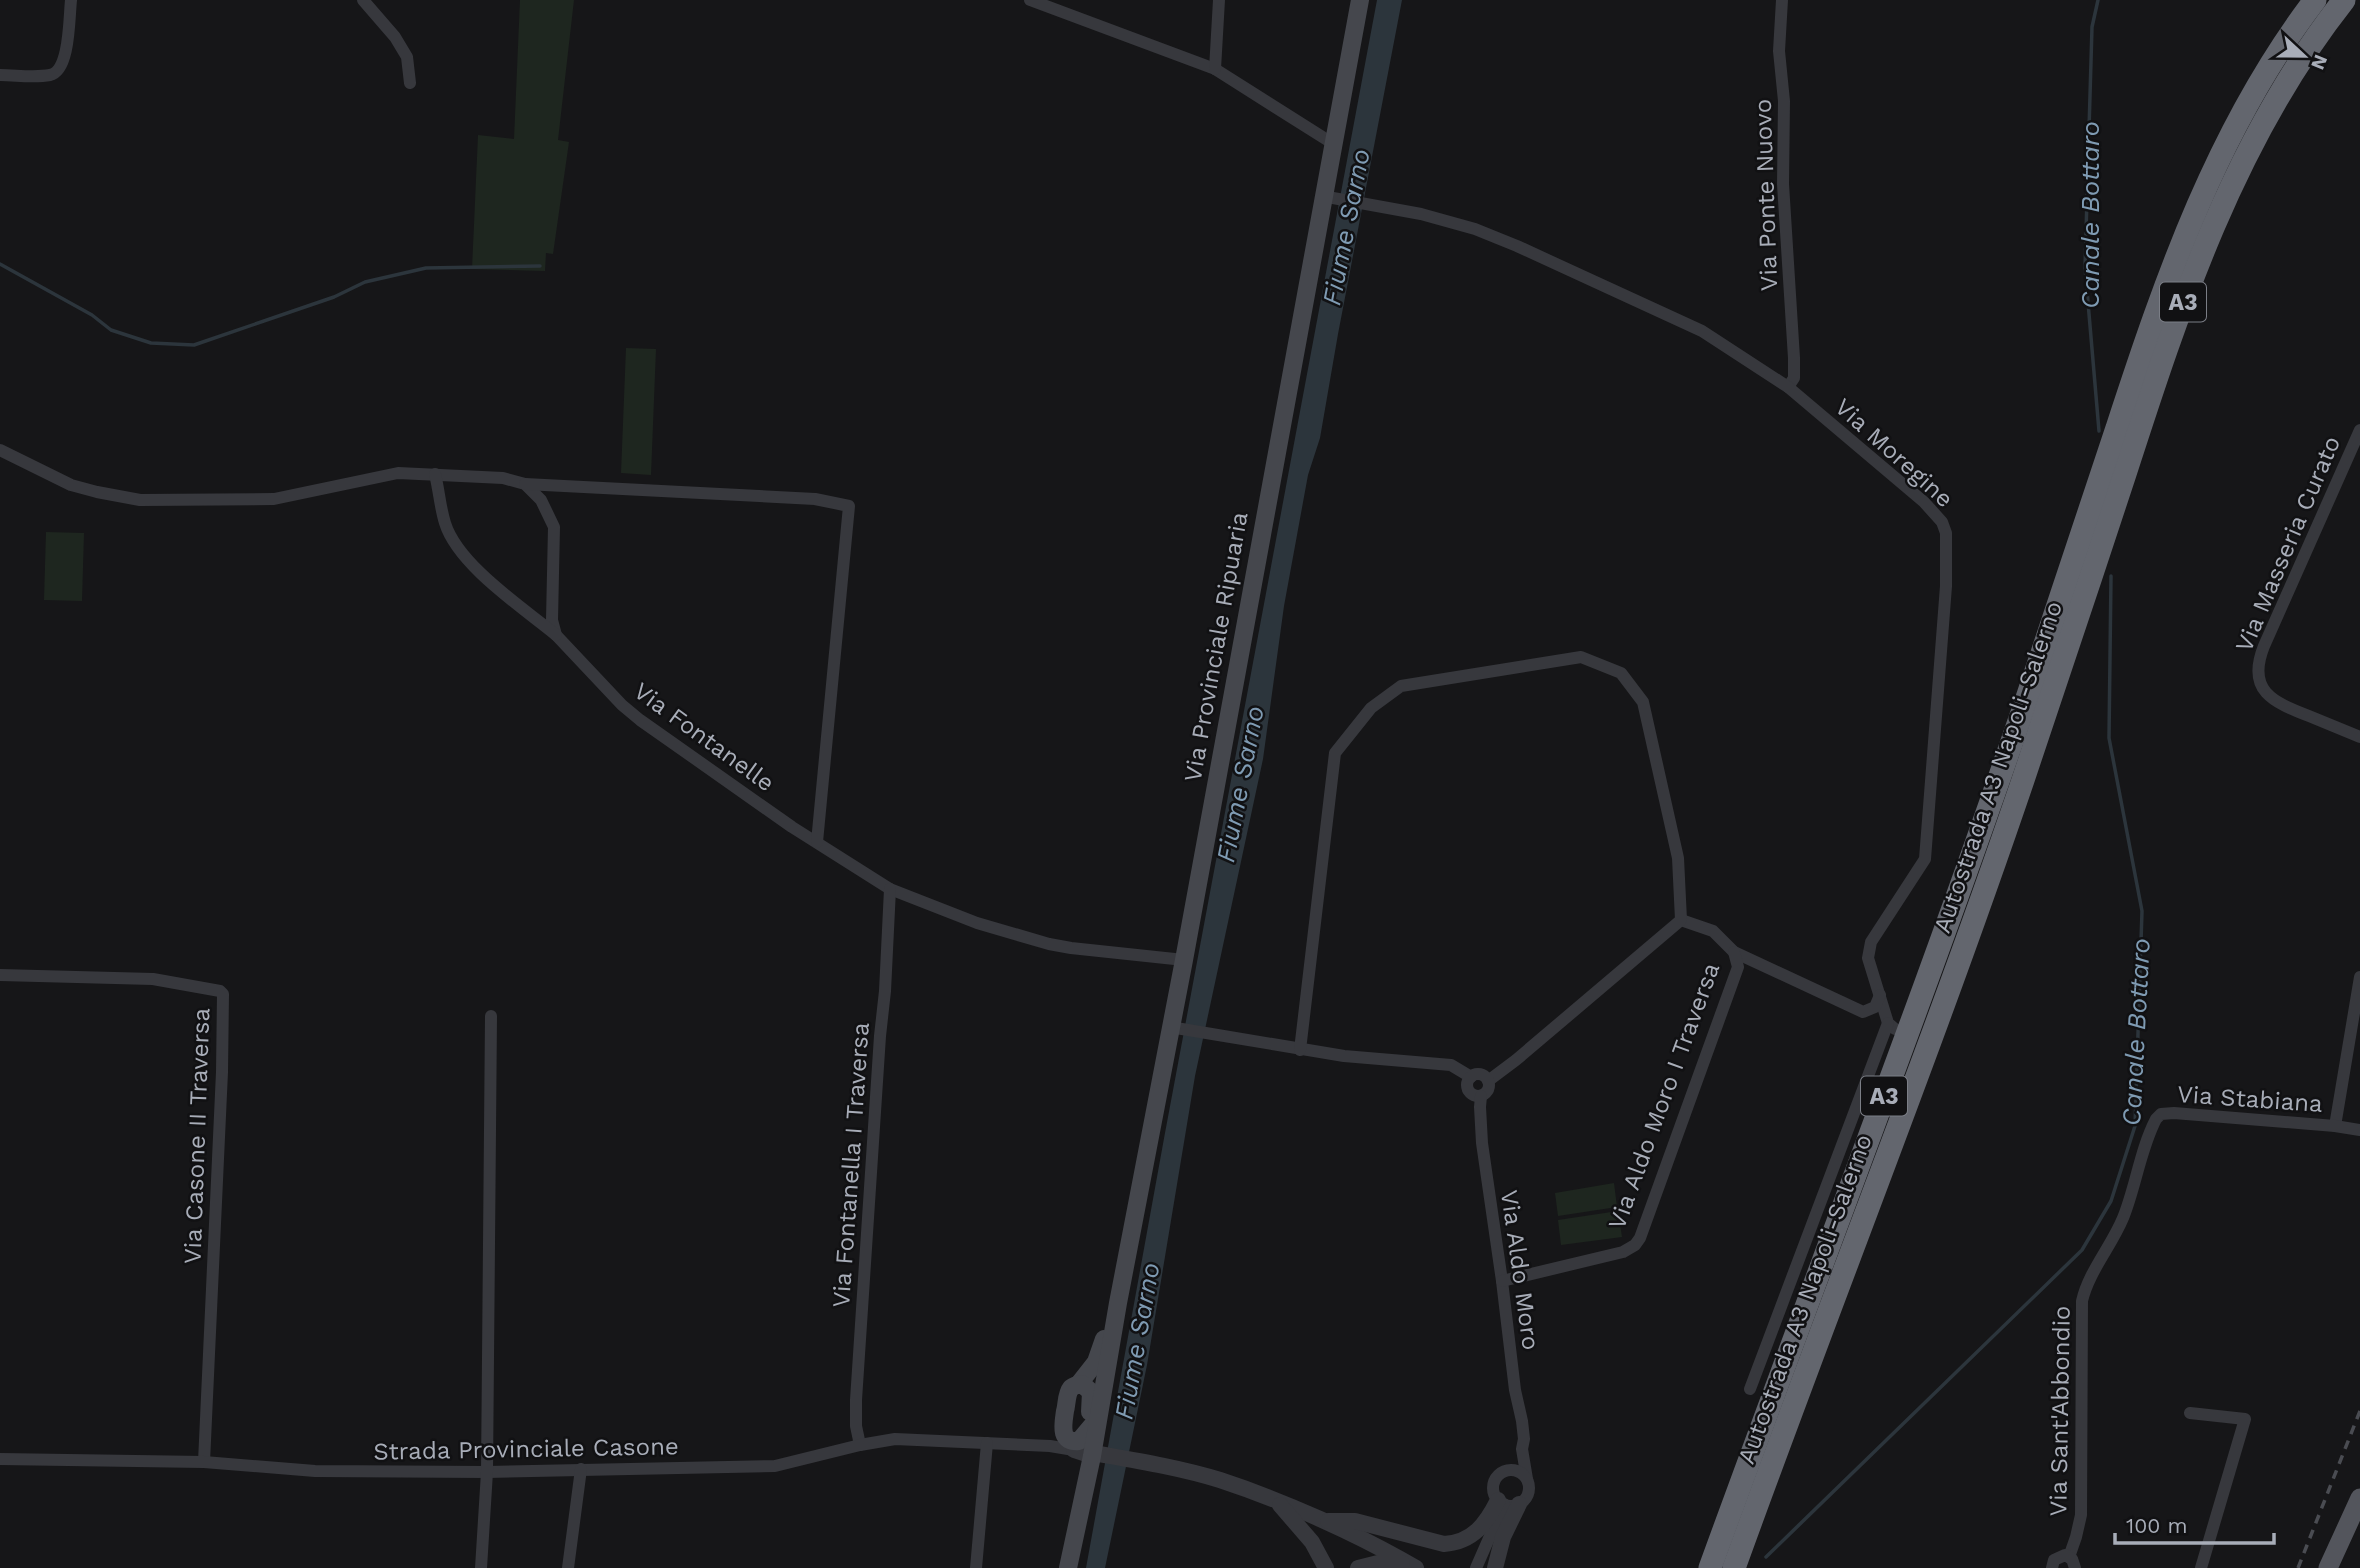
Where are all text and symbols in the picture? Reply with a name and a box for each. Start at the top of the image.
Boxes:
north arrow [2269,21,2339,91]
text: N [2306,51,2333,73]
street label: Via Ponte Nuovo [1749,98,1783,292]
water label: Canale Bottaro [2075,121,2105,309]
water label: Fiume Sarno [1316,146,1376,308]
road number: A3 [2160,282,2206,322]
street label: Via Moregine [1829,393,1959,513]
street label: Via Masseria Curato [2230,432,2346,656]
street label: Via Provinciale Ripuaria [1178,510,1254,784]
street label: Autostrada A3 Napoli-Salerno [1928,598,2068,936]
street label: Via Fontanelle [628,677,780,797]
water label: Fiume Sarno [1210,703,1270,865]
water label: Canale Bottaro [2116,937,2156,1127]
street label: Via Aldo Moro I Traversa [1603,959,1725,1233]
street label: Via Casone II Traversa [179,1007,215,1265]
street label: Via Fontanella I Traversa [827,1021,875,1309]
road number: A3 [1861,1077,1907,1116]
street label: Via Stabiana [2176,1080,2324,1118]
street label: Autostrada A3 Napoli-Salerno [1732,1130,1878,1468]
street label: Via Aldo Moro [1495,1188,1545,1352]
water label: Fiume Sarno [1108,1260,1166,1422]
street label: Via Sant'Abbondio [2044,1305,2076,1517]
street label: Strada Provinciale Casone [373,1432,679,1466]
scale bar [2115,1502,2274,1546]
text: 100 m [2126,1513,2188,1538]

